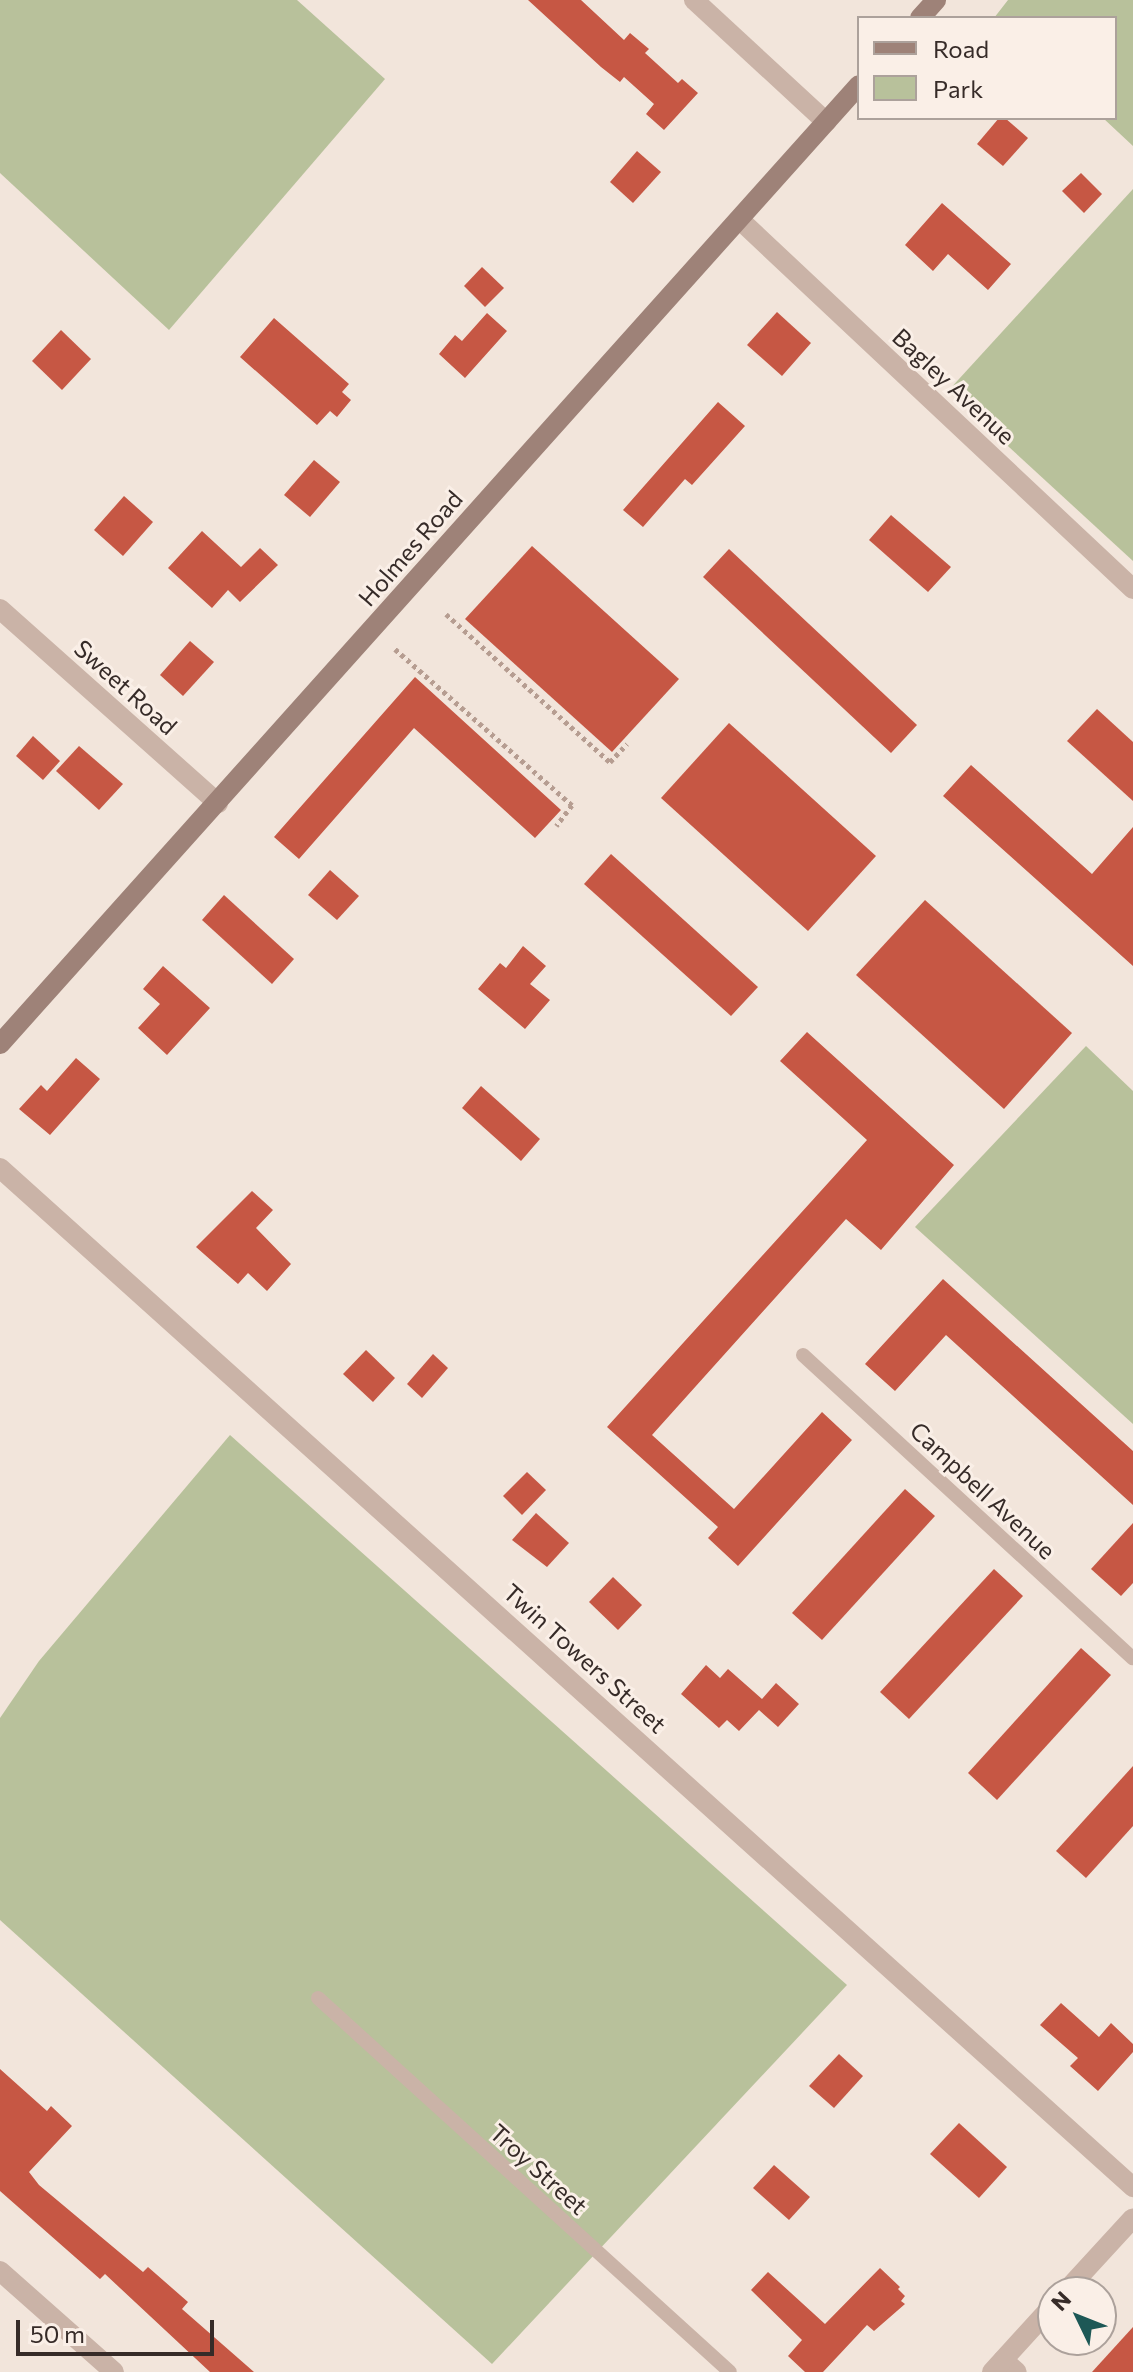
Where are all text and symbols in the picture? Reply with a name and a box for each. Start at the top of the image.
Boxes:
legend [857,16,1117,120]
text: Road [933,34,989,63]
text: Park [933,74,983,103]
street label: Bagley Avenue [887,322,1021,450]
street label: Holmes Road [352,484,468,612]
street label: Sweet Road [69,633,183,741]
street label: Campbell Avenue [905,1415,1061,1565]
street label: Twin Towers Street [498,1577,672,1739]
street label: Troy Street [484,2118,594,2220]
north arrow [1037,2276,1117,2356]
text: N [1045,2285,1076,2316]
scale bar [20,2304,218,2354]
text: 50 m [30,2319,85,2348]

